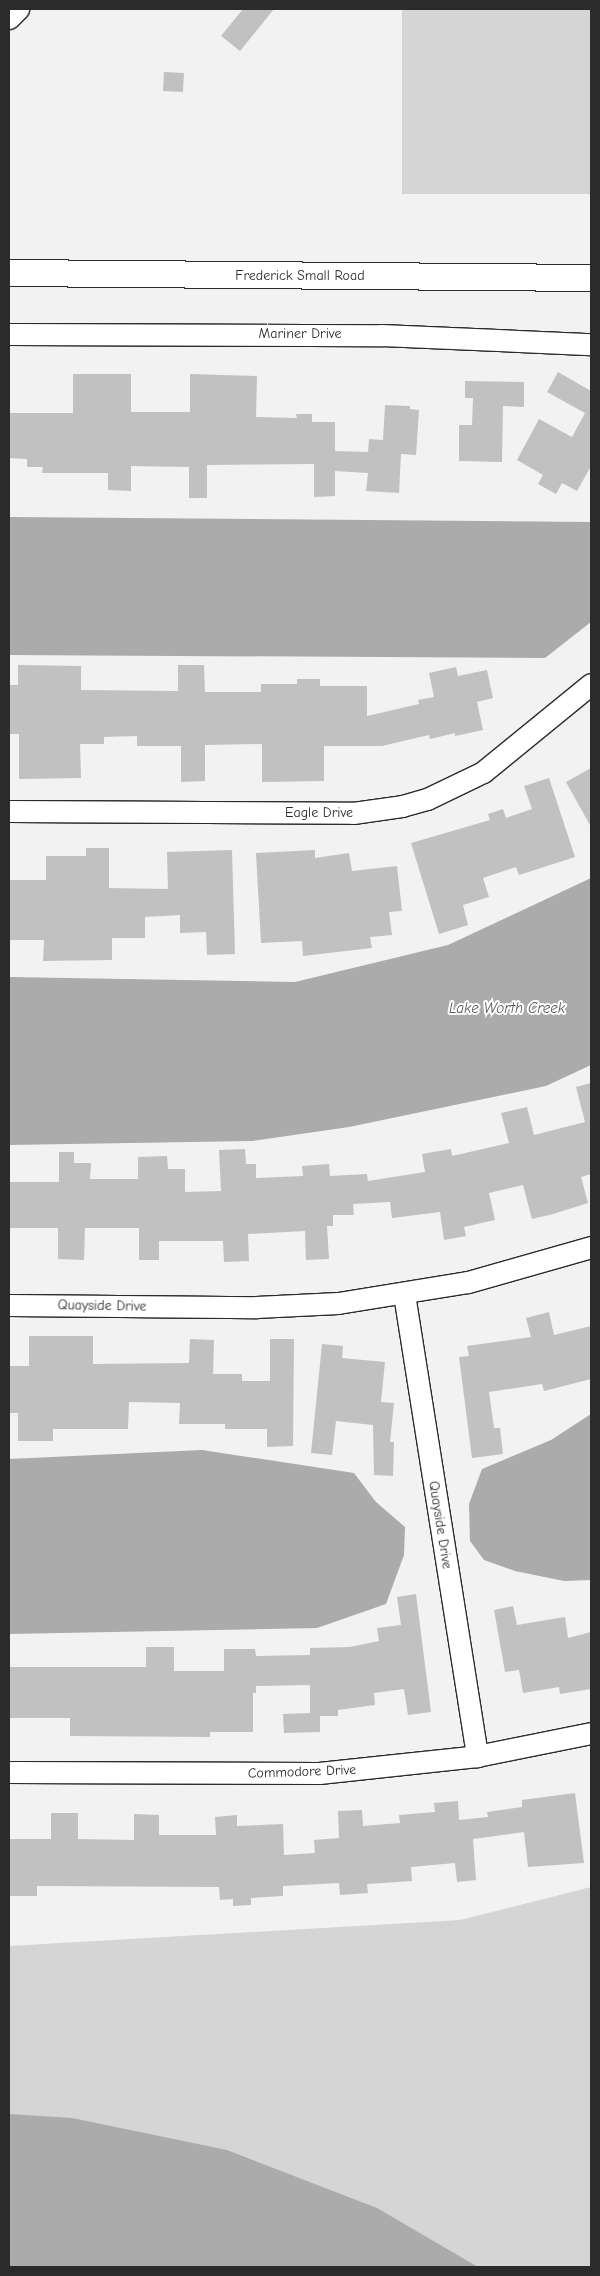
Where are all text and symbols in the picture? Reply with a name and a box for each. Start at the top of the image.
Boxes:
street label: Frederick Small Road [235,268,365,284]
street label: Mariner Drive [259,326,341,342]
street label: Eagle Drive [285,805,353,821]
water label: Lake Worth Creek [449,1000,565,1018]
street label: Quayside Drive [57,1297,147,1315]
street label: Quayside Drive [425,1480,455,1570]
street label: Commodore Drive [247,1762,357,1782]

